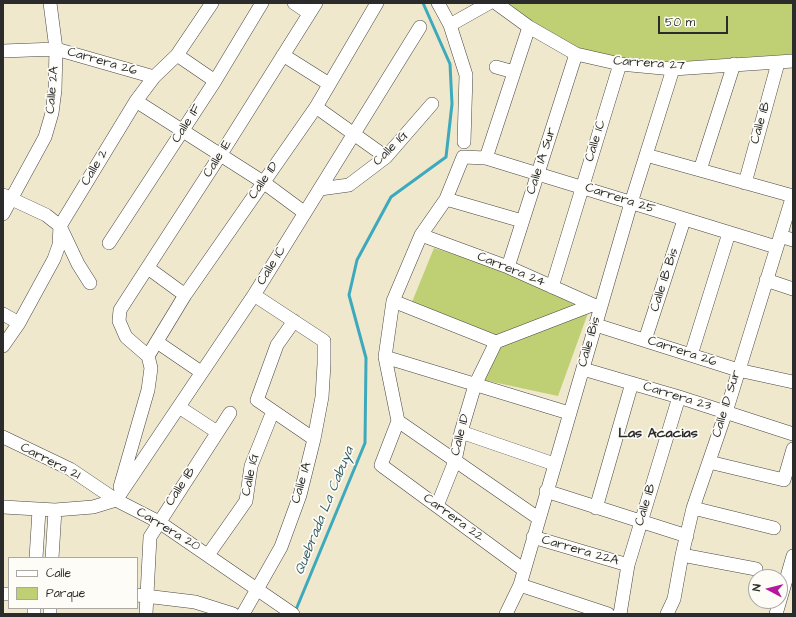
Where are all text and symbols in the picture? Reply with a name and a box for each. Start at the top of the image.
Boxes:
scale bar [660,8,730,34]
text: 50 m [665,14,695,31]
street label: Carrera 26 [65,45,139,79]
street label: Carrera 27 [613,54,685,74]
street label: Calle 2A [43,65,63,115]
street label: Calle 1B [748,100,774,146]
street label: Calle 1F [169,102,205,146]
street label: Calle 1C [582,118,610,164]
street label: Calle 1A Sur [524,126,560,196]
street label: Calle 1G [370,128,412,170]
street label: Calle 1E [200,137,236,181]
street label: Calle 2 [78,147,112,189]
street label: Calle 1D [245,159,283,203]
street label: Carrera 25 [583,180,657,218]
street label: Calle 1C [254,244,290,288]
street label: Calle 1B Bis [647,246,683,314]
street label: Carrera 24 [474,249,548,291]
street label: Calle 1Bis [575,315,605,369]
street label: Carrera 26 [645,333,719,371]
street label: Calle 1D Sur [709,368,745,440]
street label: Carrera 23 [641,379,713,415]
street label: Calle 1D [448,413,474,457]
district label: Las Acacias [618,426,698,442]
street label: Carrera 21 [17,440,83,484]
water label: Quebrada La Cabuya [292,445,358,577]
street label: Calle 1G [239,452,263,498]
street label: Calle 1A [289,461,315,505]
street label: Calle 1B [163,465,199,509]
street label: Calle 1B [632,482,660,528]
street label: Carrera 22 [420,491,486,545]
street label: Carrera 20 [133,505,203,555]
street label: Carrera 22A [540,533,620,569]
legend [8,557,138,609]
text: Calle [46,565,71,582]
north arrow [748,569,788,609]
text: N [749,583,764,592]
text: Parque [46,585,85,602]

